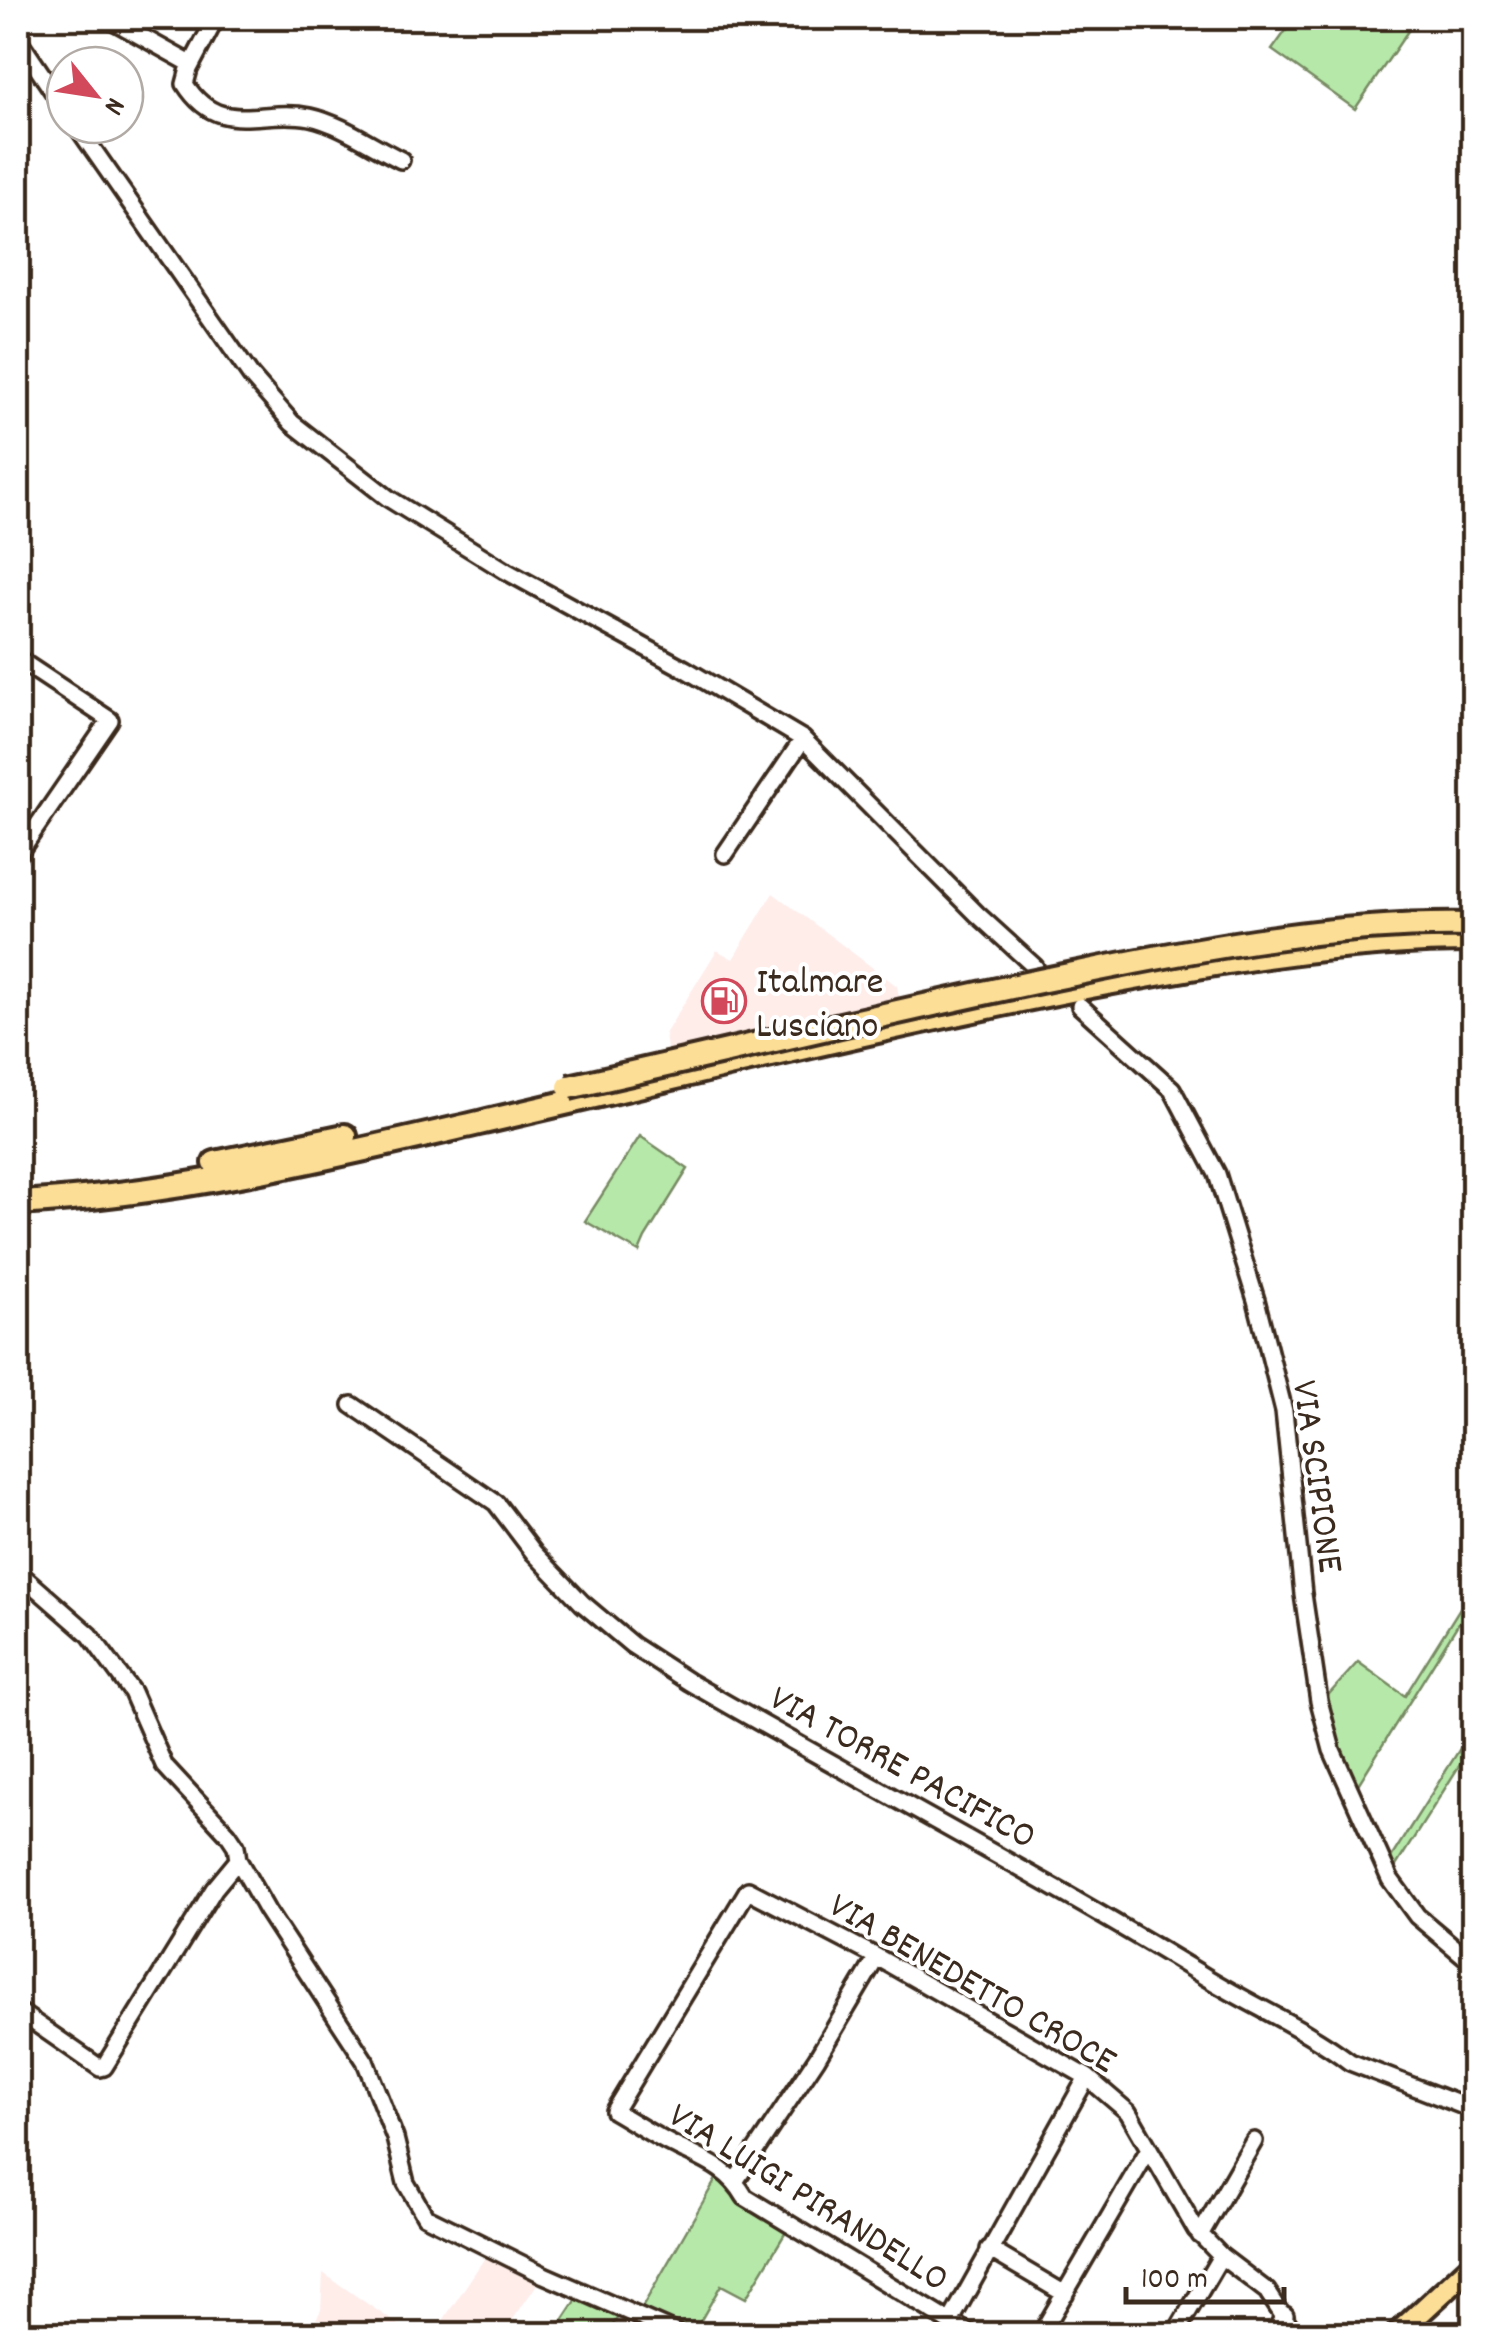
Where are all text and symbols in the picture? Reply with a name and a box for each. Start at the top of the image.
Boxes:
north arrow [45,45,145,145]
text: N [92,89,133,121]
place label: Italmare Lusciano [756,957,883,1056]
fuel station icon: Italmare Lusciano [701,978,747,1024]
street label: VIA SCIPIONE [1274,1377,1355,1576]
street label: VIA TORRE PACIFICO [758,1674,1045,1866]
street label: VIA BENEDETTO CROCE [817,1881,1125,2091]
street label: VIA LUIGI PIRANDELLO [656,2091,958,2308]
scale bar [1126,2242,1284,2304]
text: 100 m [1141,2260,1208,2303]

